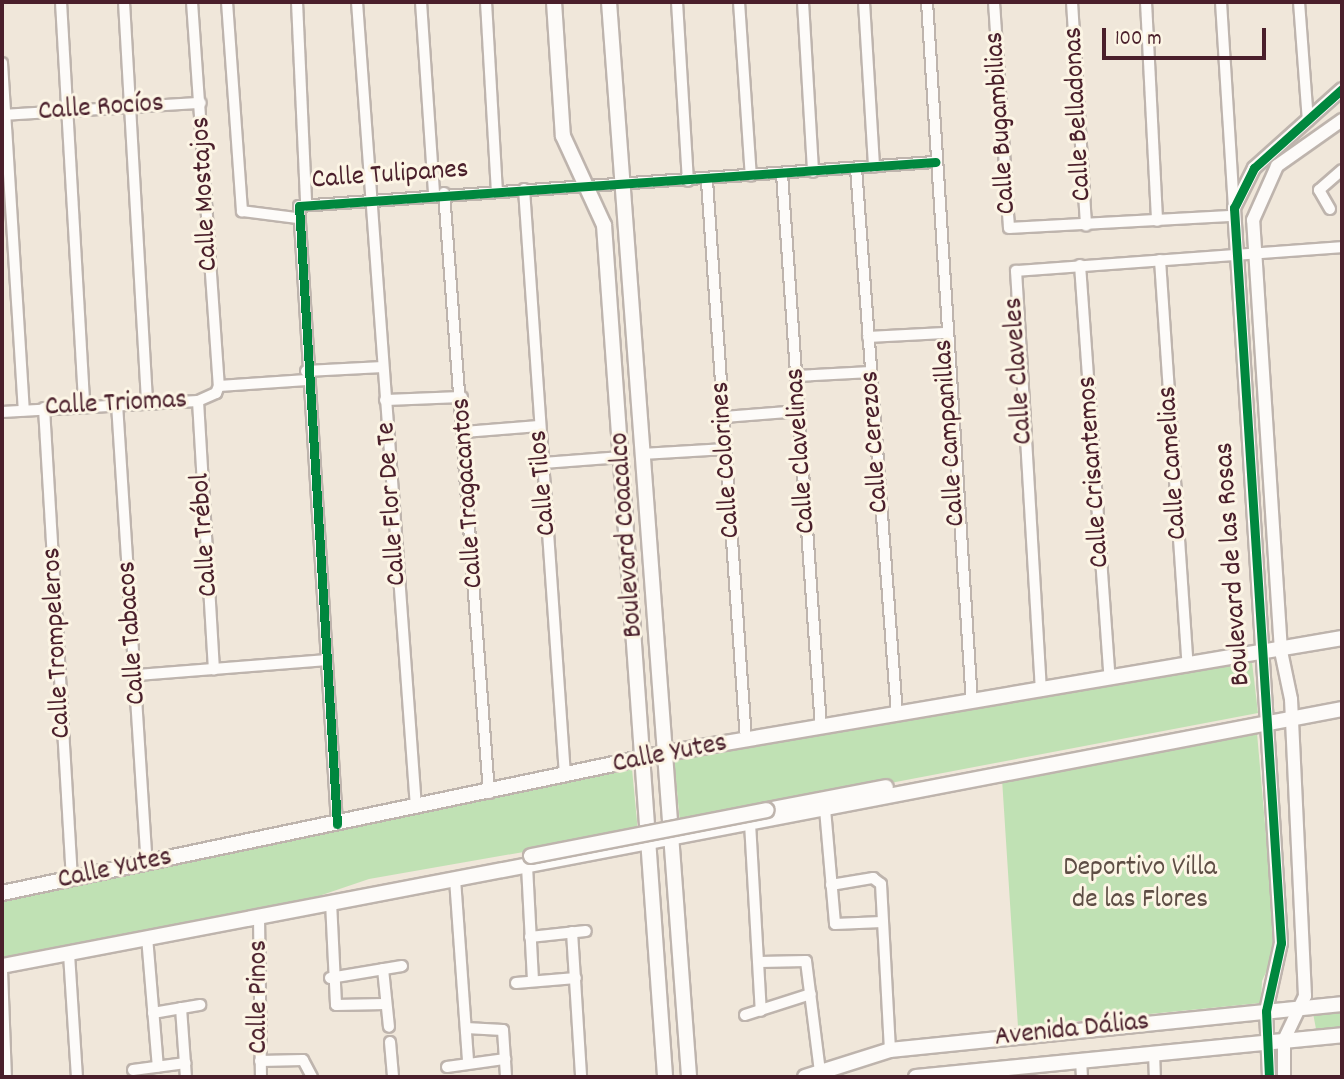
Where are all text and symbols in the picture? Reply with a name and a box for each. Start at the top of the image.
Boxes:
scale bar [1106,14,1270,58]
text: 100 m [1115,25,1162,55]
street label: Calle Belladonas [1058,26,1100,202]
street label: Calle Bugambilias [979,31,1025,215]
street label: Calle Rocíos [37,88,165,130]
street label: Calle Mostajos [185,116,227,272]
street label: Calle Tulipanes [310,154,470,198]
street label: Calle Claveles [998,296,1042,446]
street label: Calle Campanillas [928,338,974,528]
street label: Calle Clavelinas [779,367,825,535]
street label: Calle Cerezos [854,370,898,514]
street label: Calle Crisantemos [1072,375,1118,569]
street label: Calle Colorines [705,381,749,539]
street label: Calle Triomas [44,384,188,426]
street label: Calle Camelias [1152,385,1196,541]
street label: Calle Tragacantos [446,397,492,589]
street label: Calle Flor De Te [371,421,415,587]
street label: Calle Tilos [523,429,565,537]
street label: Boulevard Coacalco [604,431,652,639]
street label: Boulevard de las Rosas [1209,441,1259,687]
street label: Calle Trébol [185,472,227,598]
street label: Calle Trompeleros [36,547,80,739]
street label: Calle Tabacos [111,560,155,706]
street label: Calle Yutes [610,727,730,783]
street label: Calle Yutes [55,842,175,898]
park label: Deportivo Villa de las Flores [1063,852,1217,918]
street label: Calle Pinos [243,940,277,1054]
street label: Avenida Dálias [993,1006,1151,1056]

